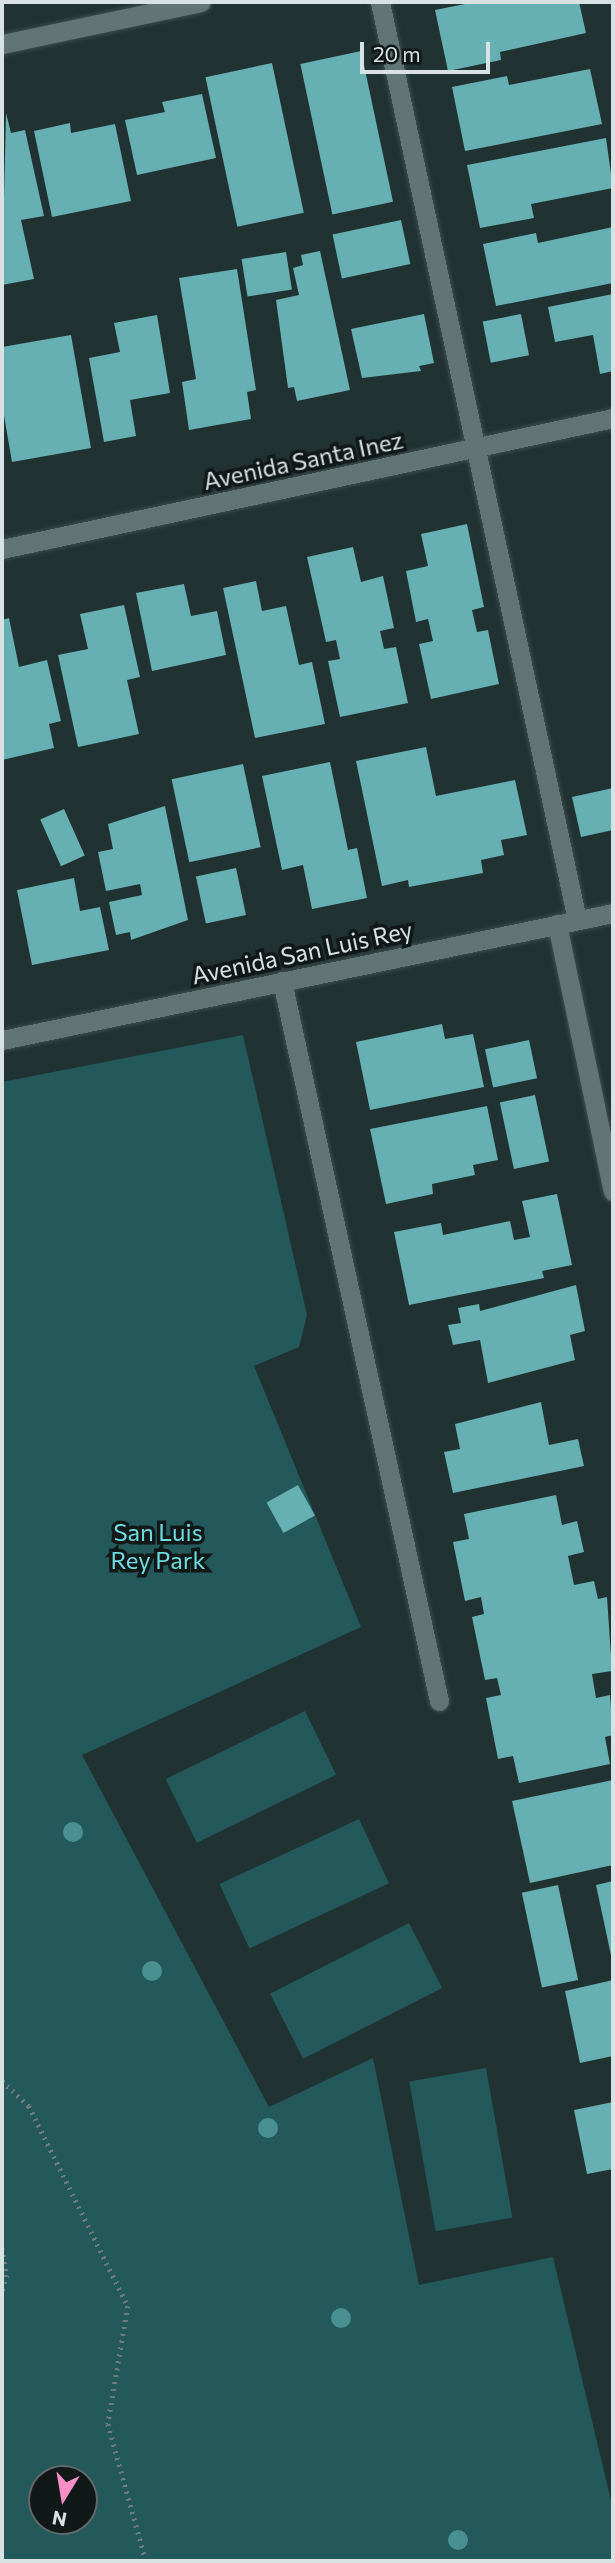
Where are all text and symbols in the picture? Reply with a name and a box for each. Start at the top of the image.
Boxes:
scale bar [363,28,492,72]
text: 20 m [373,41,421,66]
street label: Avenida Santa Inez [200,425,406,495]
street label: Avenida San Luis Rey [189,915,415,989]
park label: San Luis Rey Park [111,1518,205,1574]
north arrow [28,2465,98,2535]
text: N [50,2506,68,2532]

